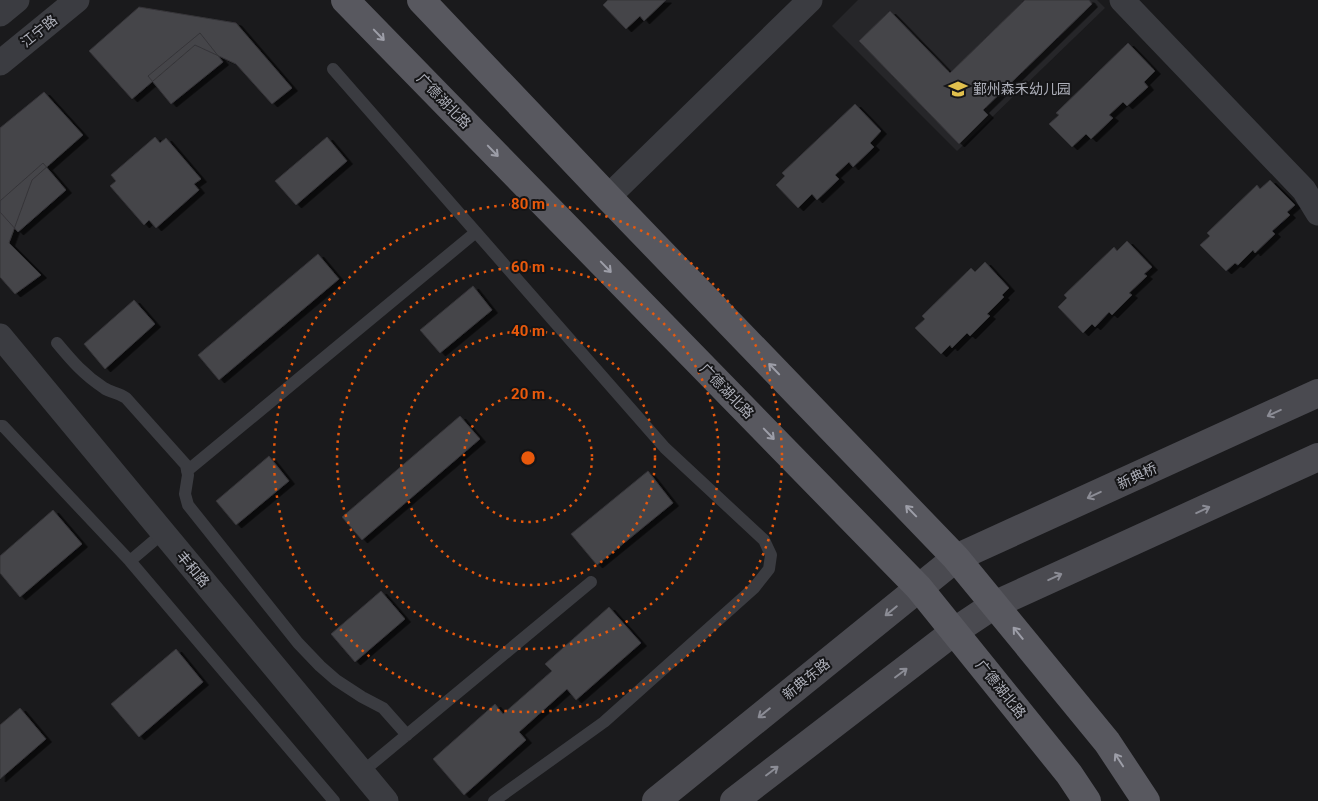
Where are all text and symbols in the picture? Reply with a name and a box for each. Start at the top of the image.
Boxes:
street label: 江宁路 [18,12,60,50]
one-way arrow [373,29,385,41]
street label: 广德湖北路 [414,70,474,132]
school or university icon: 鄞州森禾幼儿园 [947,78,969,100]
place label: 鄞州森禾幼儿园 [973,81,1071,97]
one-way arrow [486,145,499,157]
text: 80 m [511,195,545,213]
text: 60 m [511,258,545,276]
one-way arrow [600,261,612,274]
text: 40 m [511,322,545,340]
street label: 广德湖北路 [697,360,757,422]
one-way arrow [768,363,780,375]
text: 20 m [511,385,545,403]
one-way arrow [1267,409,1282,419]
one-way arrow [762,427,774,439]
centre of rings [519,449,537,467]
street label: 新典桥 [1115,460,1159,492]
one-way arrow [1087,491,1102,501]
one-way arrow [1195,504,1210,514]
one-way arrow [905,505,917,518]
street label: 丰和路 [173,548,213,590]
one-way arrow [1047,572,1062,581]
one-way arrow [884,605,897,616]
one-way arrow [1012,627,1023,640]
street label: 新典东路 [779,655,833,703]
street label: 广德湖北路 [973,657,1029,721]
one-way arrow [895,667,908,678]
one-way arrow [758,707,771,718]
one-way arrow [1114,754,1124,768]
one-way arrow [765,766,778,777]

